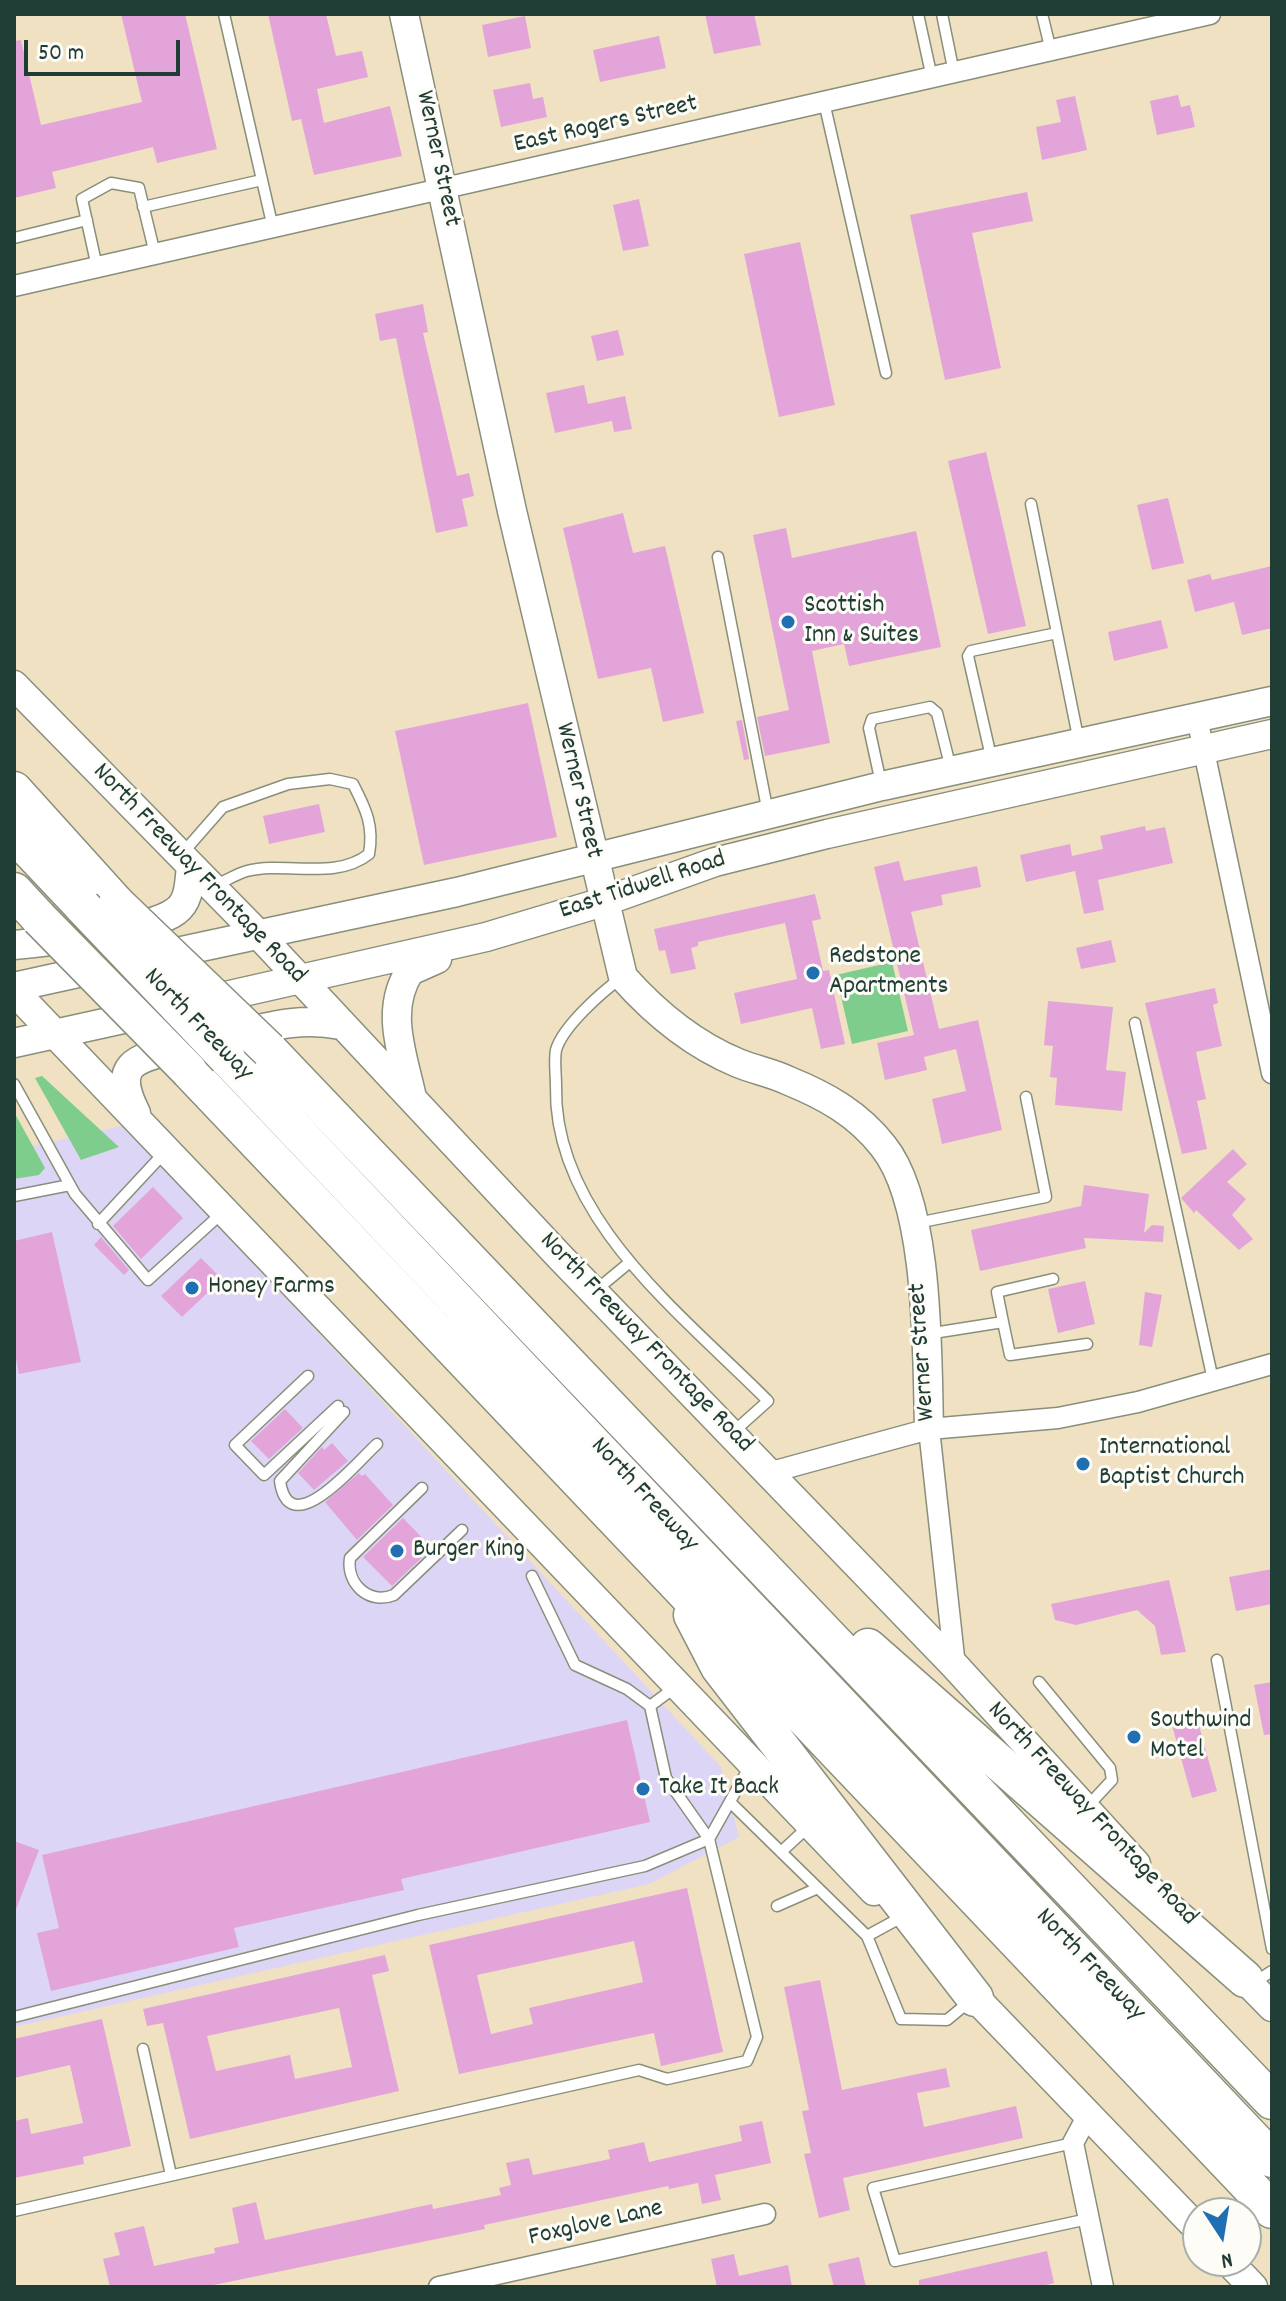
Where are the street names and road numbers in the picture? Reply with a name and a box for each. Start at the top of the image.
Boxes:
street label: Werner Street [406,88,466,230]
street label: East Rogers Street [511,90,701,162]
street label: Werner Street [546,720,608,862]
street label: North Freeway Frontage Road [84,758,312,992]
street label: East Tidwell Road [556,845,730,929]
street label: North Freeway [135,963,259,1089]
street label: North Freeway Frontage Road [531,1227,759,1461]
street label: Werner Street [904,1282,944,1422]
street label: North Freeway [582,1432,704,1560]
street label: North Freeway Frontage Road [979,1696,1203,1934]
street label: North Freeway [1027,1903,1151,2029]
street label: Foxglove Lane [526,2194,666,2256]

